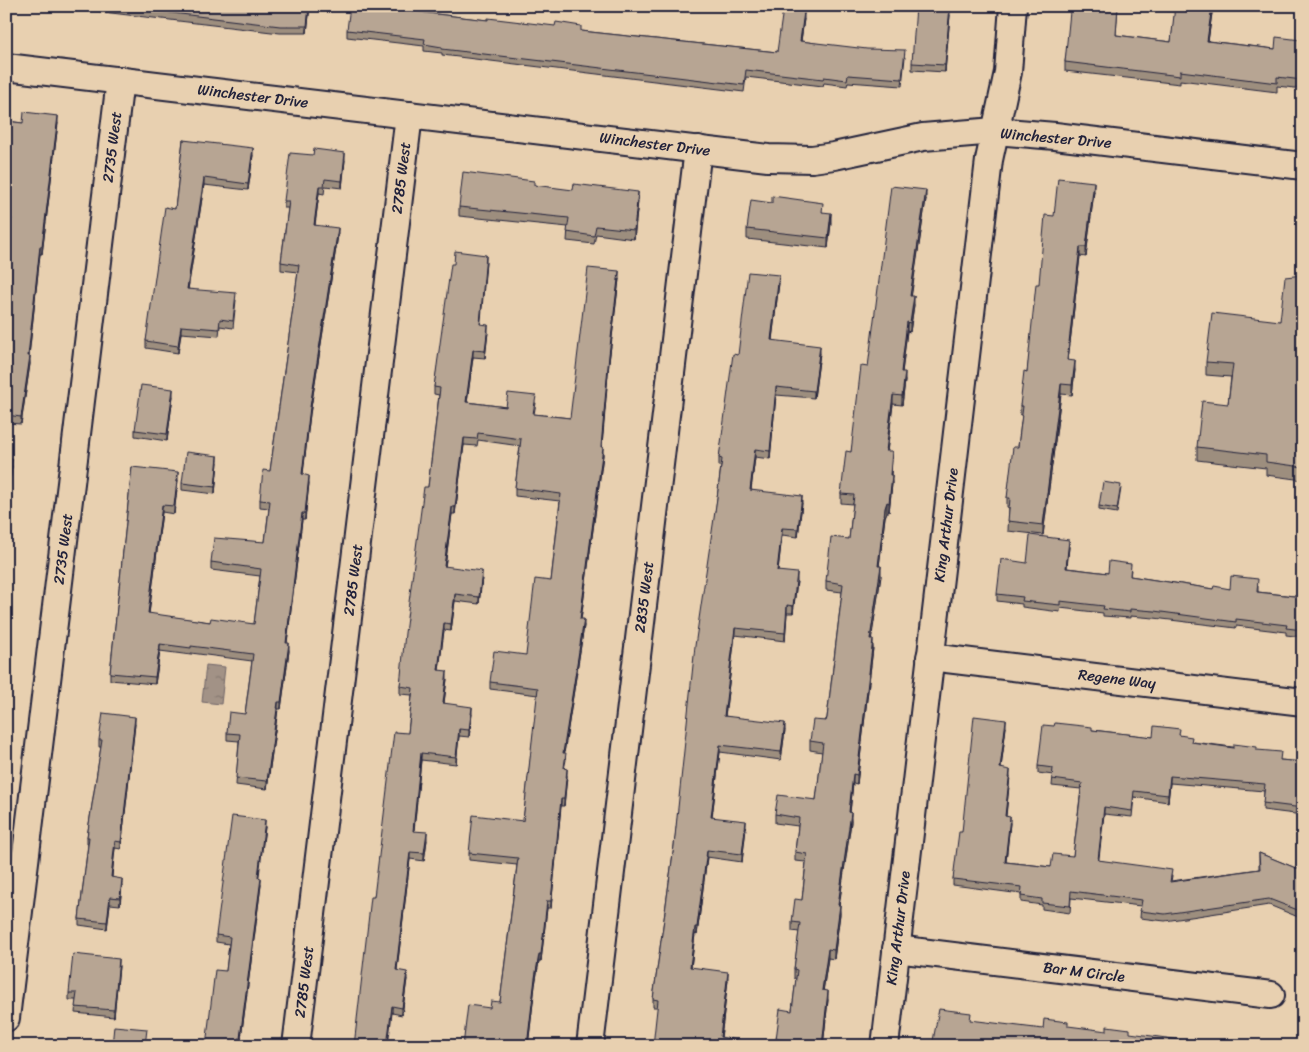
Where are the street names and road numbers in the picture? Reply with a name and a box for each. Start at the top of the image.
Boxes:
street label: Winchester Drive [196,76,310,116]
street label: 2735 West [95,110,129,184]
street label: Winchester Drive [999,120,1113,156]
street label: Winchester Drive [598,124,712,164]
street label: 2785 West [384,140,418,215]
street label: King Arthur Drive [926,466,966,584]
street label: 2735 West [46,512,80,586]
street label: 2785 West [336,542,370,617]
street label: 2835 West [627,559,661,634]
street label: Regene Way [1077,661,1158,697]
street label: King Arthur Drive [878,869,918,987]
street label: 2785 West [287,944,321,1019]
street label: Bar M Circle [1042,954,1126,990]

